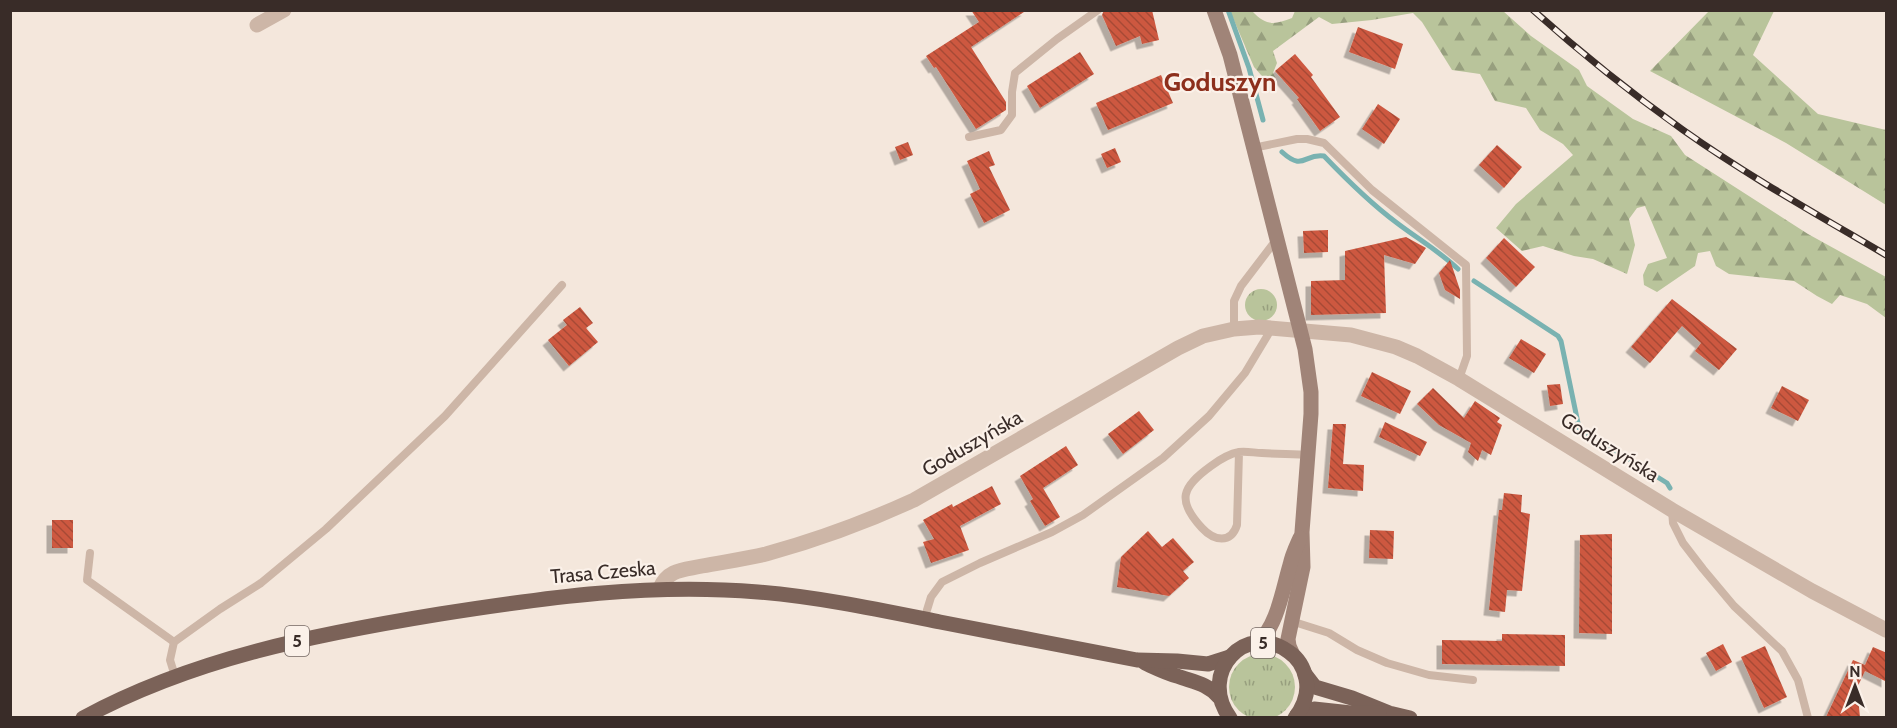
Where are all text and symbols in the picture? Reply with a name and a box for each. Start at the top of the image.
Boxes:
district label: Goduszyn [1164,66,1276,98]
street label: Goduszyńska [918,404,1027,481]
street label: Goduszyńska [1556,407,1664,487]
street label: Trasa Czeska [549,555,657,589]
road number: 5 [285,626,309,656]
road number: 5 [1251,628,1275,658]
north arrow [1825,656,1885,716]
text: N [1849,662,1861,681]

